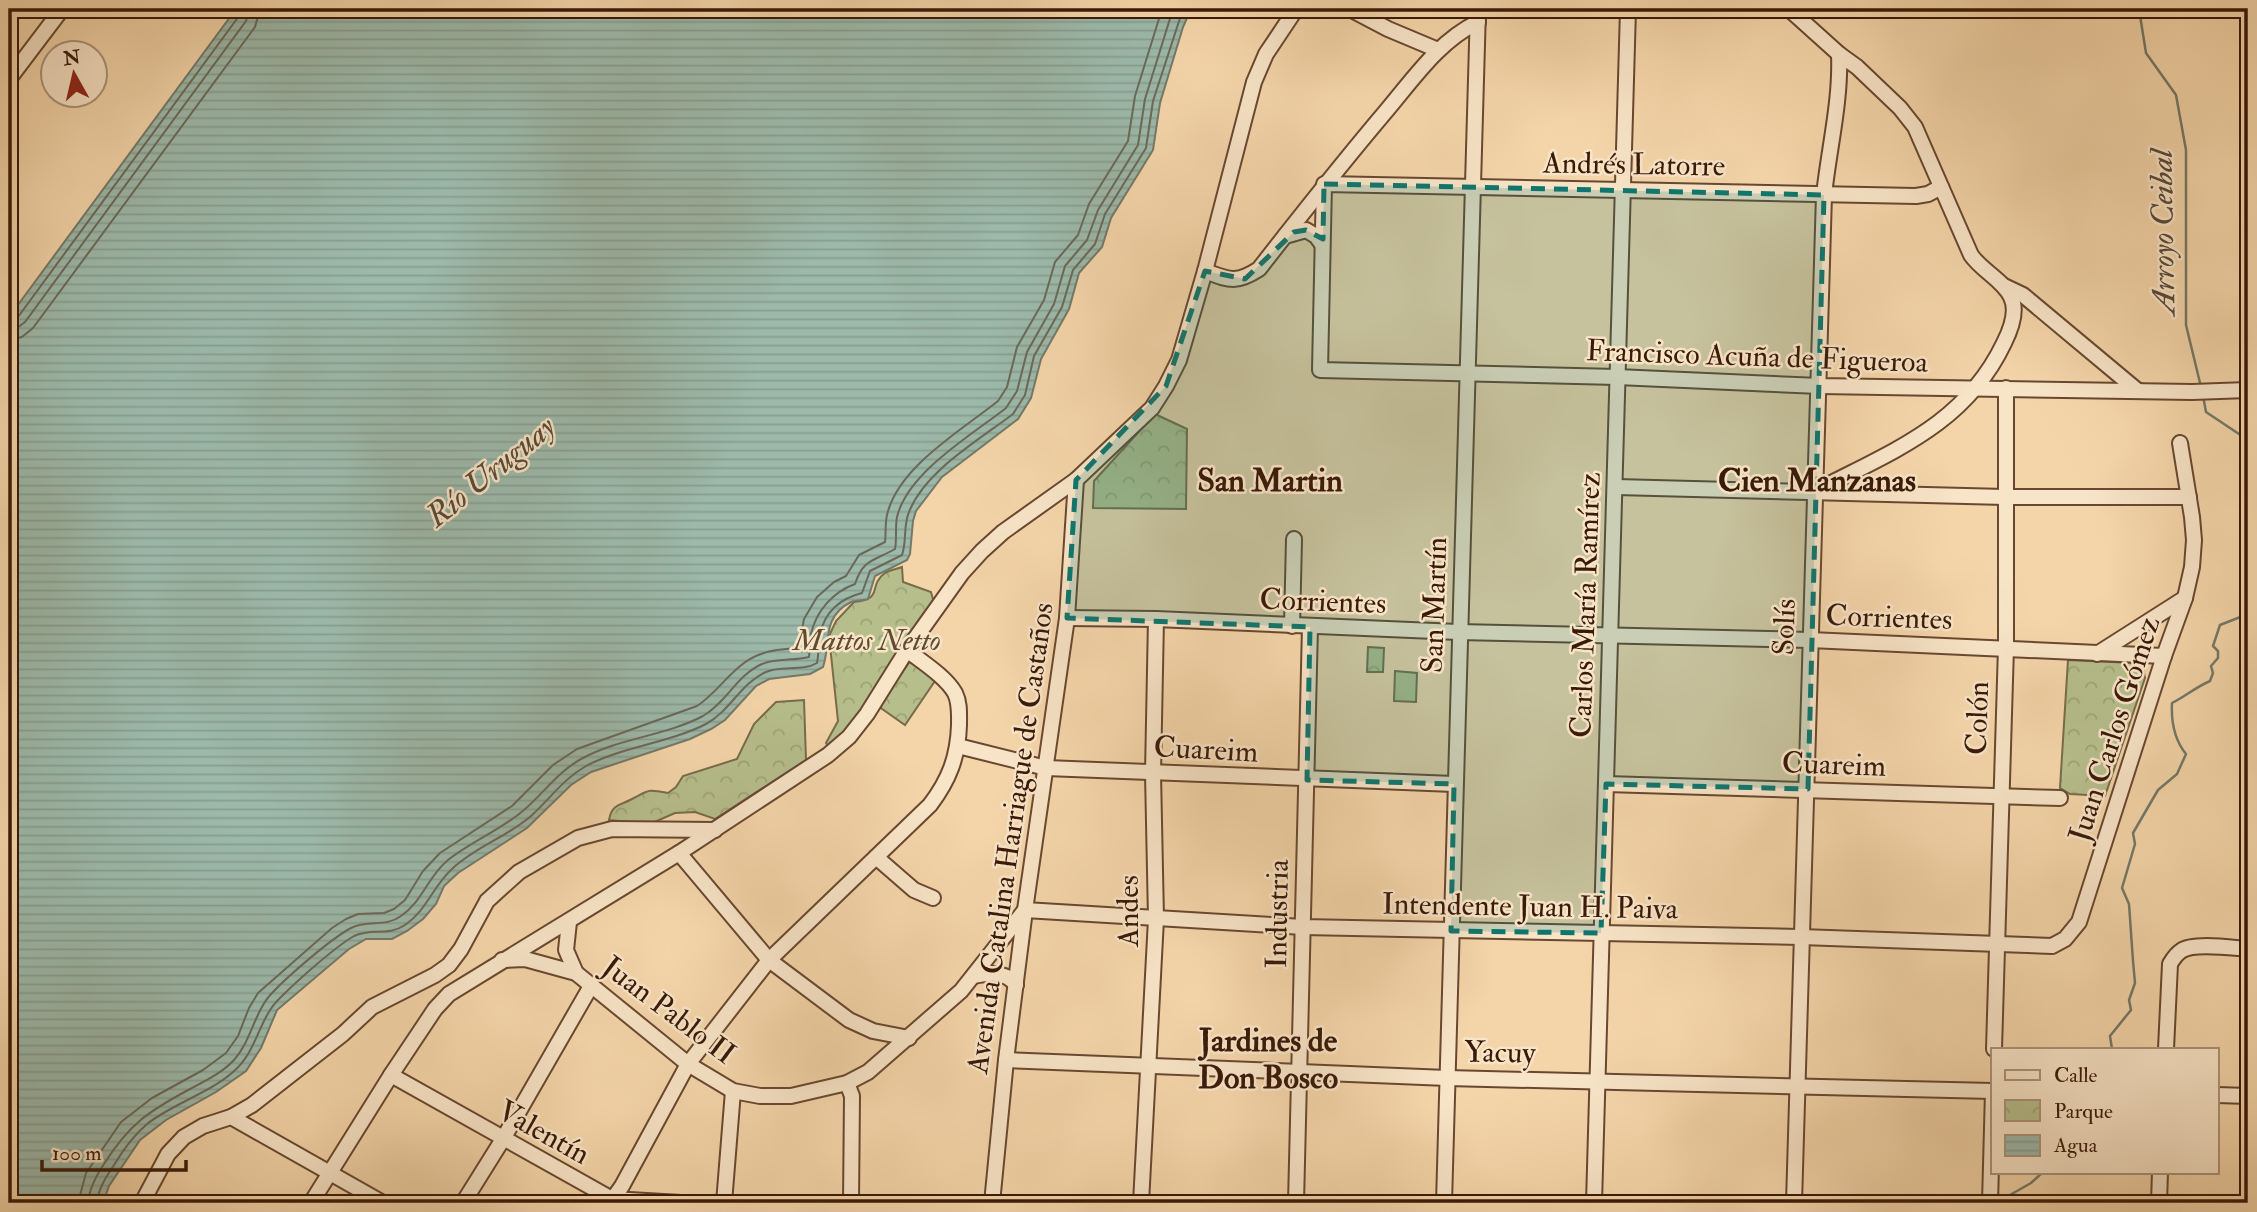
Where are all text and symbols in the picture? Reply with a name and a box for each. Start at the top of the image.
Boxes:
north arrow [38,38,108,108]
text: N [61,45,83,71]
street label: Andrés Latorre [1541,144,1725,185]
water label: Arroyo Ceibal [2142,147,2184,318]
street label: Francisco Acuña de Figueroa [1585,332,1929,381]
water label: Río Uruguay [417,407,564,537]
district label: San Martin [1197,461,1343,501]
district label: Cien Manzanas [1718,461,1916,501]
street label: Carlos María Ramírez [1562,471,1609,739]
street label: San Martín [1414,536,1455,674]
street label: Corrientes [1259,581,1387,622]
street label: Corrientes [1825,597,1953,638]
street label: Solís [1765,598,1804,656]
street label: Avenida Catalina Harriague de Castaños [959,600,1062,1077]
street label: Juan Carlos Gómez [2060,612,2168,848]
park label: Mattos Netto [791,622,941,659]
street label: Colón [1958,681,1997,756]
street label: Cuareim [1153,728,1259,771]
street label: Cuareim [1781,744,1887,785]
street label: Industria [1258,858,1297,969]
street label: Andes [1110,875,1147,948]
street label: Intendente Juan H. Paiva [1382,885,1679,928]
street label: Juan Pablo II [594,948,743,1073]
district label: Jardines de Don Bosco [1197,1021,1338,1098]
street label: Yacuy [1464,1033,1537,1072]
legend [1991,1048,2218,1174]
text: Calle [2054,1062,2098,1089]
street label: Valentín [491,1092,596,1173]
text: Parque [2054,1098,2113,1125]
scale bar [42,1128,186,1172]
text: Agua [2053,1132,2098,1159]
text: 100 m [52,1140,102,1167]

